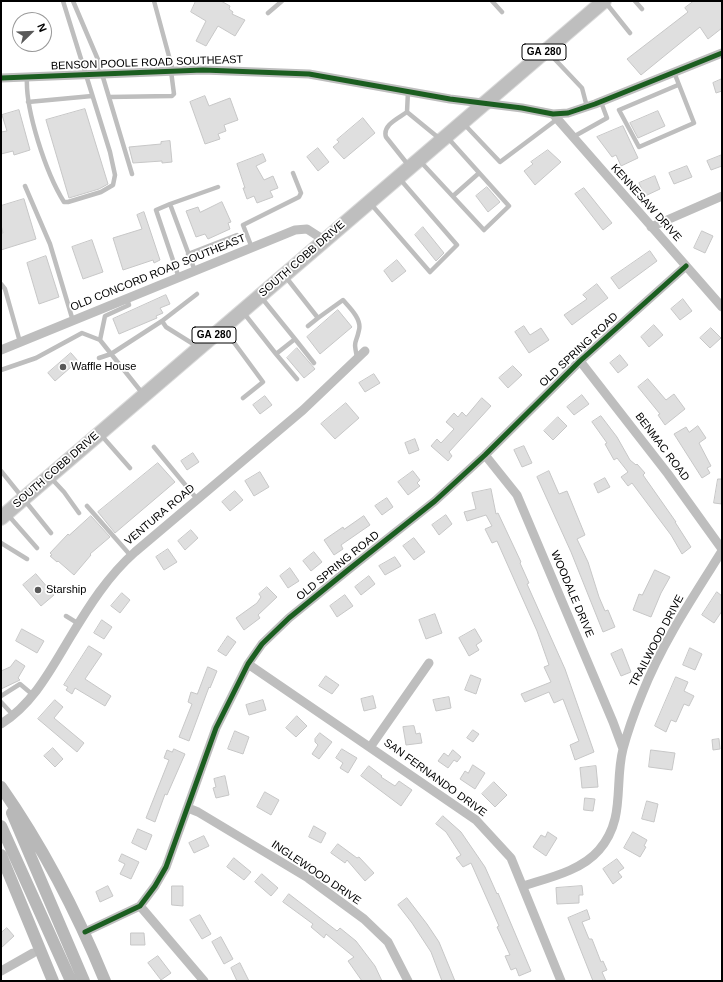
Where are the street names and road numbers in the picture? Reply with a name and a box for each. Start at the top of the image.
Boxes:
road number: GA 280 [522,44,566,60]
street label: BENSON POOLE ROAD SOUTHEAST [51,53,243,73]
street label: KENNESAW DRIVE [608,162,684,244]
street label: SOUTH COBB DRIVE [256,218,348,300]
street label: OLD CONCORD ROAD SOUTHEAST [69,232,247,314]
street label: OLD SPRING ROAD [537,310,621,390]
road number: GA 280 [192,327,236,343]
street label: BENMAC ROAD [632,410,692,484]
street label: SOUTH COBB DRIVE [10,429,102,511]
street label: VENTURA ROAD [122,482,198,548]
street label: OLD SPRING ROAD [294,529,382,603]
street label: WOODALE DRIVE [548,549,596,639]
street label: TRAILWOOD DRIVE [627,593,687,689]
street label: SAN FERNANDO DRIVE [381,736,489,820]
street label: INGLEWOOD DRIVE [269,838,363,908]

